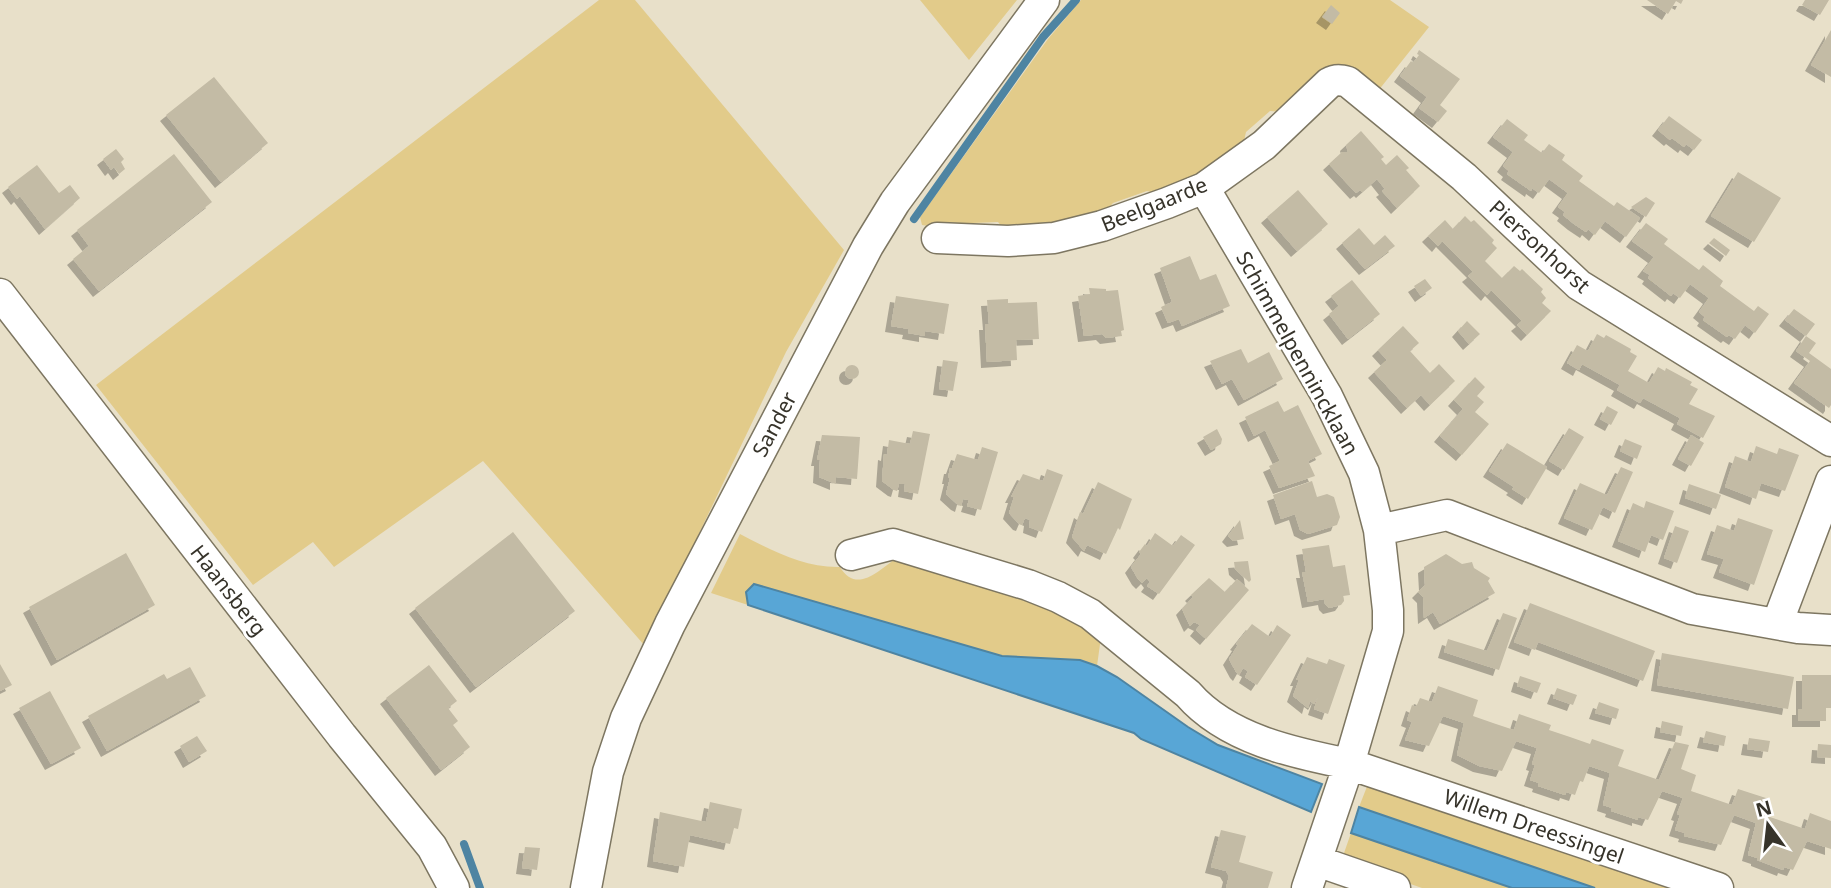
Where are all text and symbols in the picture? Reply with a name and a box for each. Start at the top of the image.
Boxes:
street label: Beelgaarde [1097,170,1211,238]
street label: Piersonhorst [1484,193,1597,299]
street label: Schimmelpennincklaan [1230,246,1366,460]
street label: Sander [745,386,803,461]
street label: Haansberg [185,539,273,641]
street label: Willem Dreessingel [1440,782,1628,870]
north arrow [1733,790,1803,860]
text: N [1753,794,1774,823]

